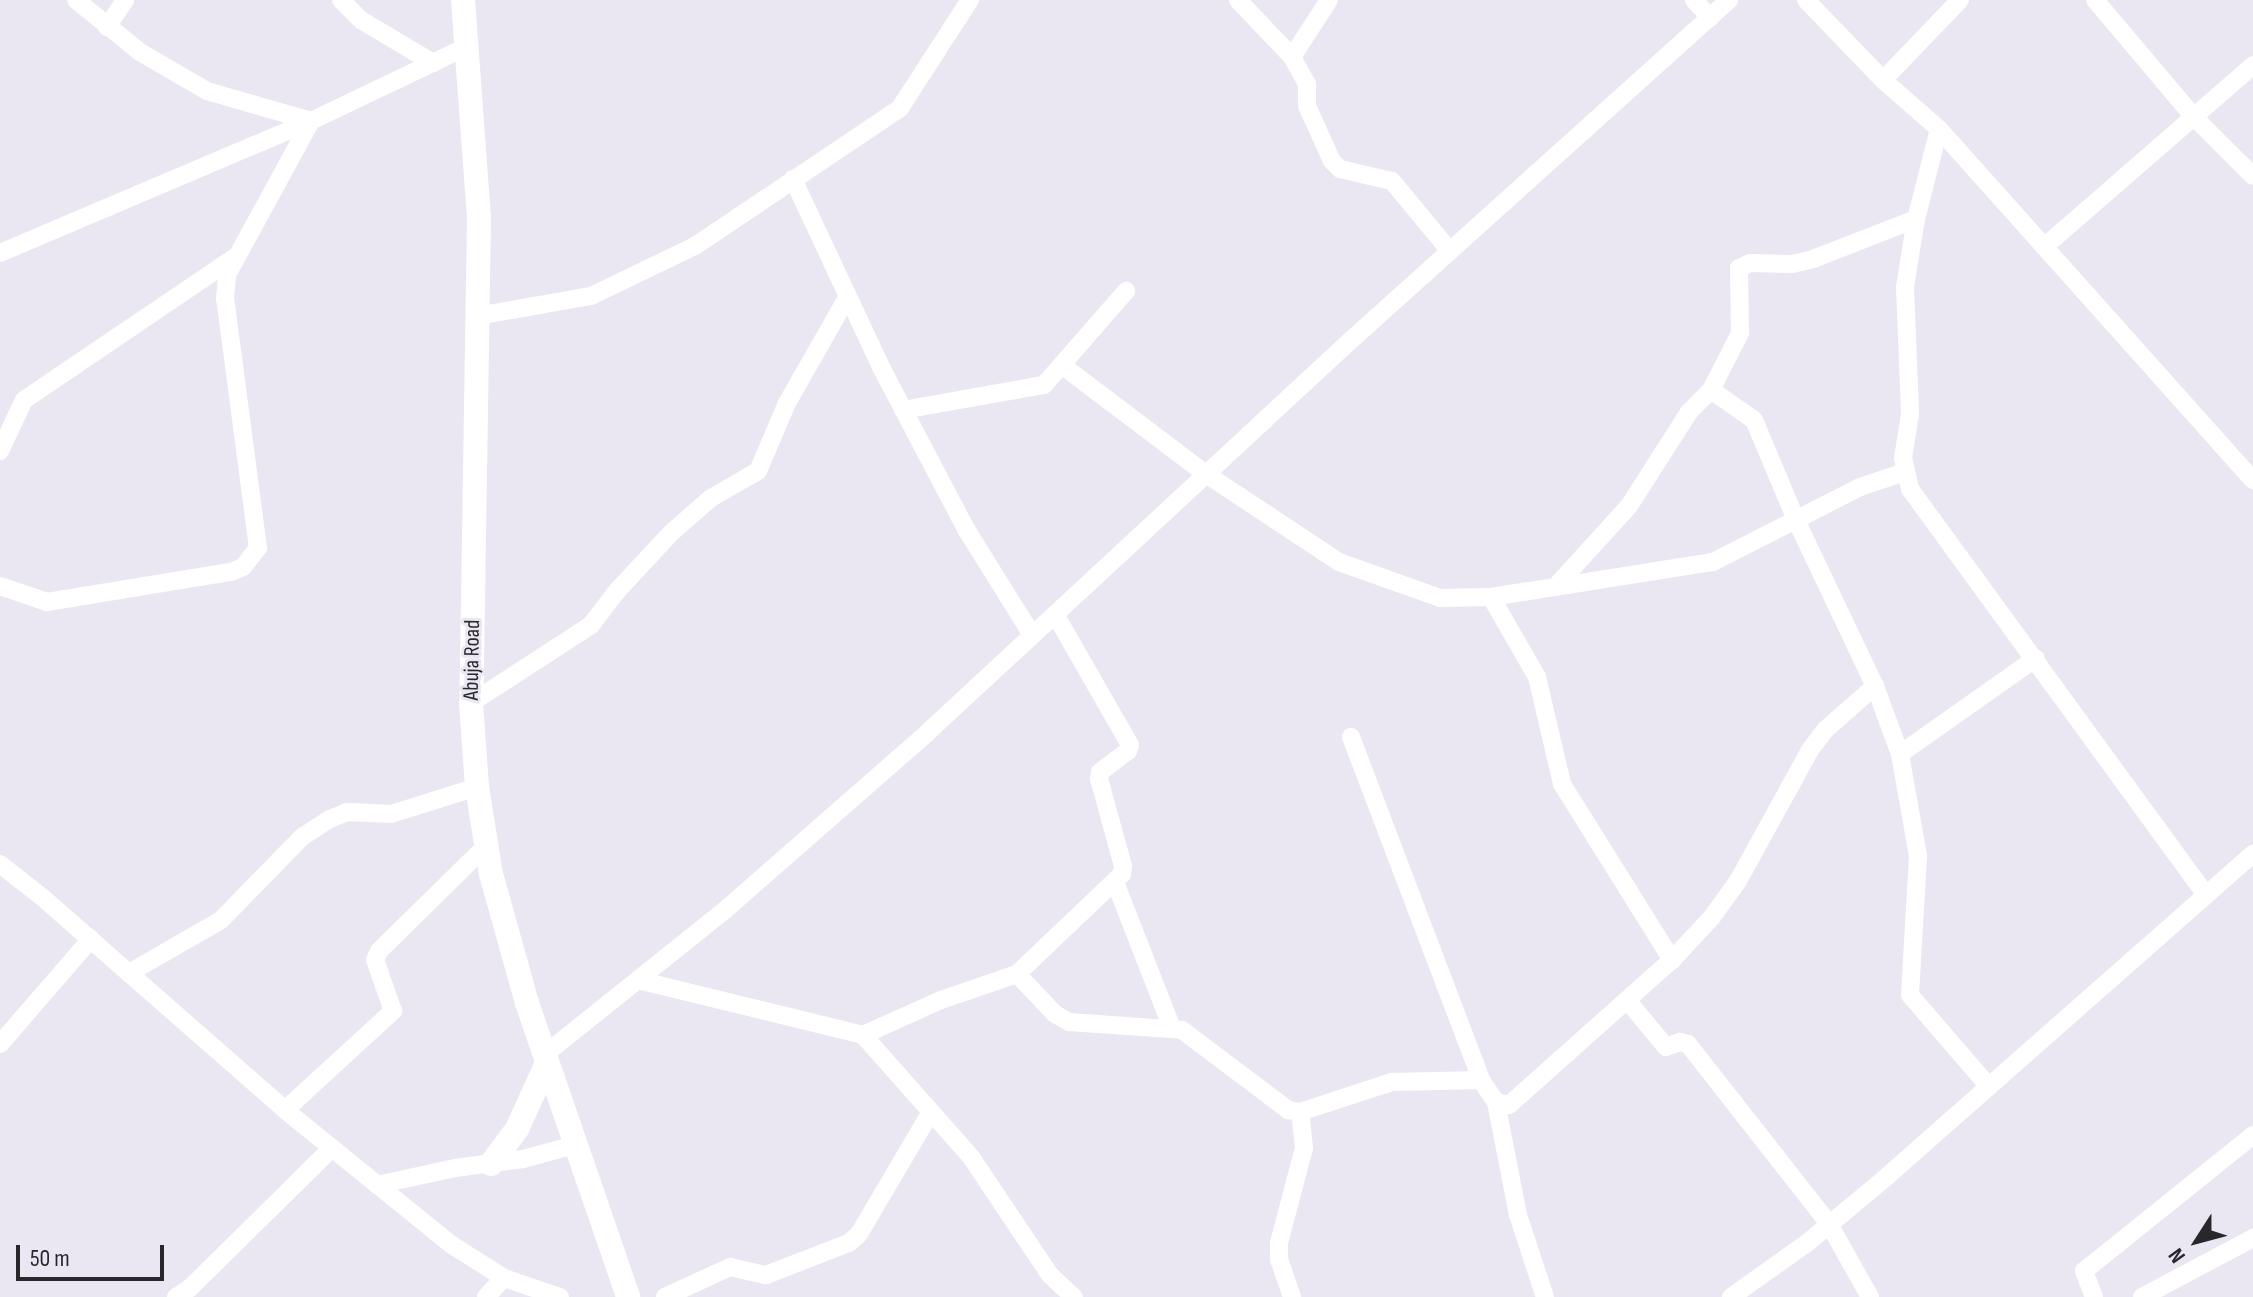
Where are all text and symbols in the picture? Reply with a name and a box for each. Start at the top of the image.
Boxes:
street label: Abuja Road [458,619,486,701]
north arrow [2157,1201,2237,1281]
scale bar [20,1229,168,1279]
text: N [2163,1243,2192,1268]
text: 50 m [30,1244,70,1273]

